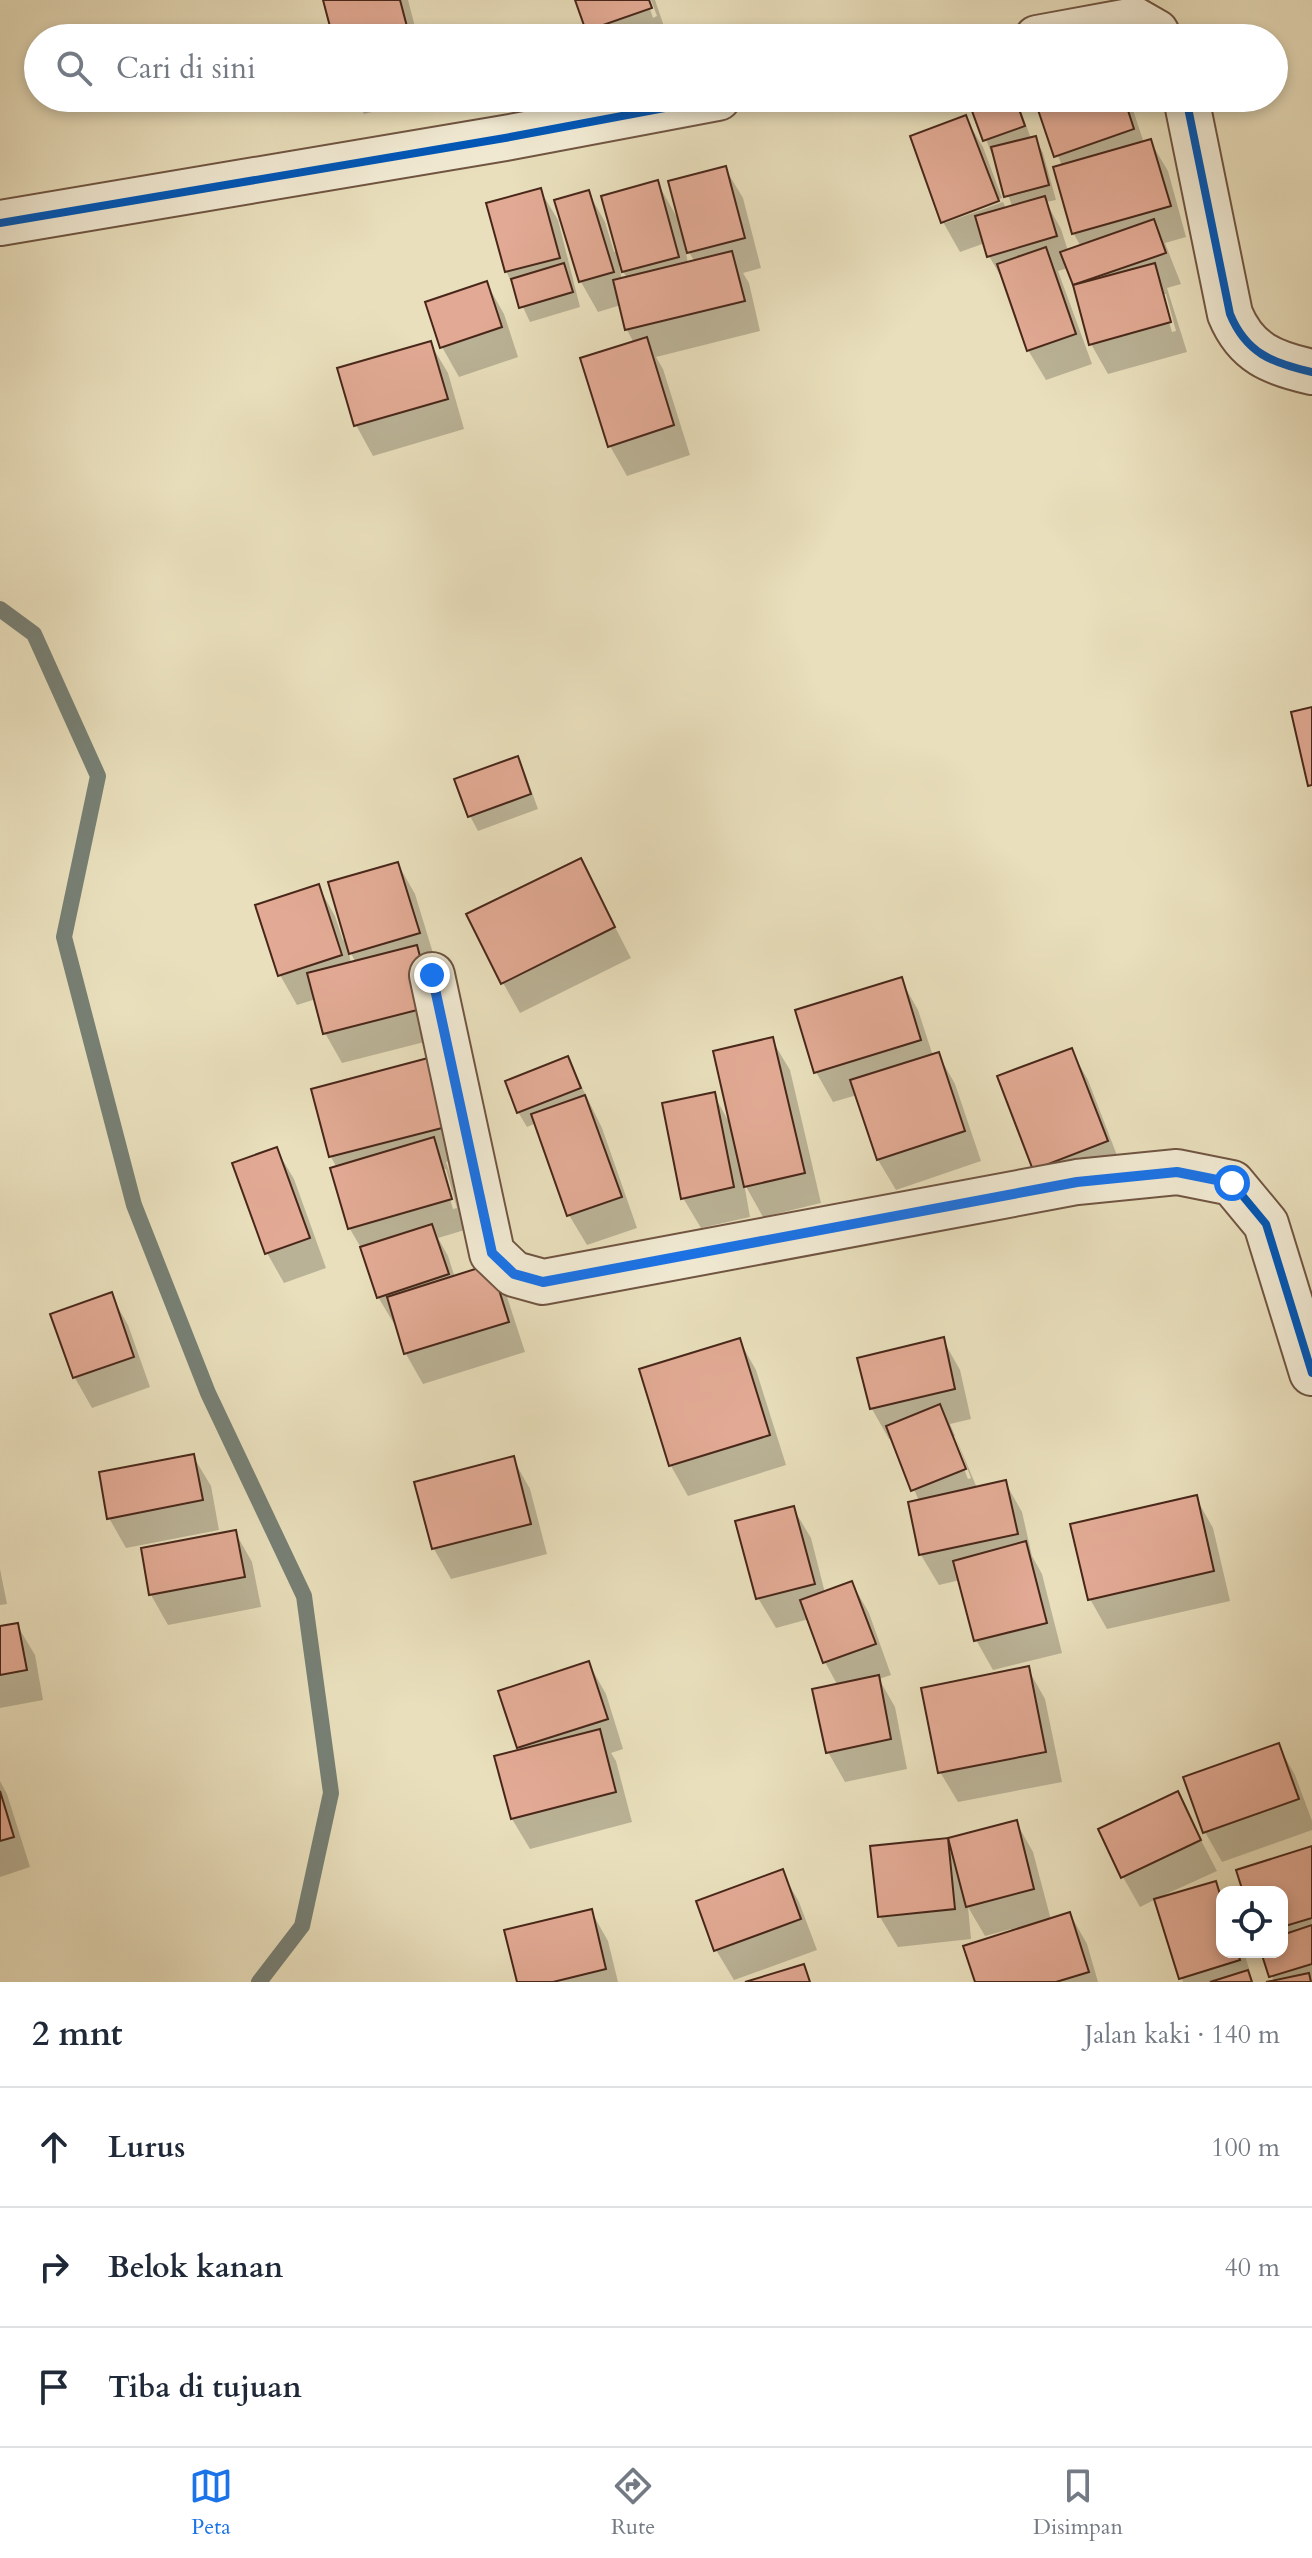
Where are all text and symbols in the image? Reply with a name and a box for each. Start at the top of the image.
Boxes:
search box [24,24,1288,112]
icon: search [52,46,96,90]
text: Cari di sini [116,48,256,89]
route end [414,957,450,993]
route start [1214,1165,1250,1201]
map controls [1216,1886,1288,1958]
button: locate [1216,1886,1288,1958]
text: 2 mnt [32,2011,122,2057]
text: Jalan kaki · 140 m [1084,2017,1280,2052]
icon: ahead [32,2125,76,2169]
text: Lurus [108,2127,185,2168]
text: 100 m [1211,2130,1280,2165]
icon: right [32,2245,76,2289]
text: Belok kanan [108,2247,283,2288]
text: 40 m [1224,2250,1280,2285]
icon: arrive [32,2365,76,2409]
text: Tiba di tujuan [108,2367,302,2408]
tab: Peta [189,2464,233,2542]
tab: Rute [611,2464,655,2542]
tab: Disimpan [1033,2464,1123,2542]

